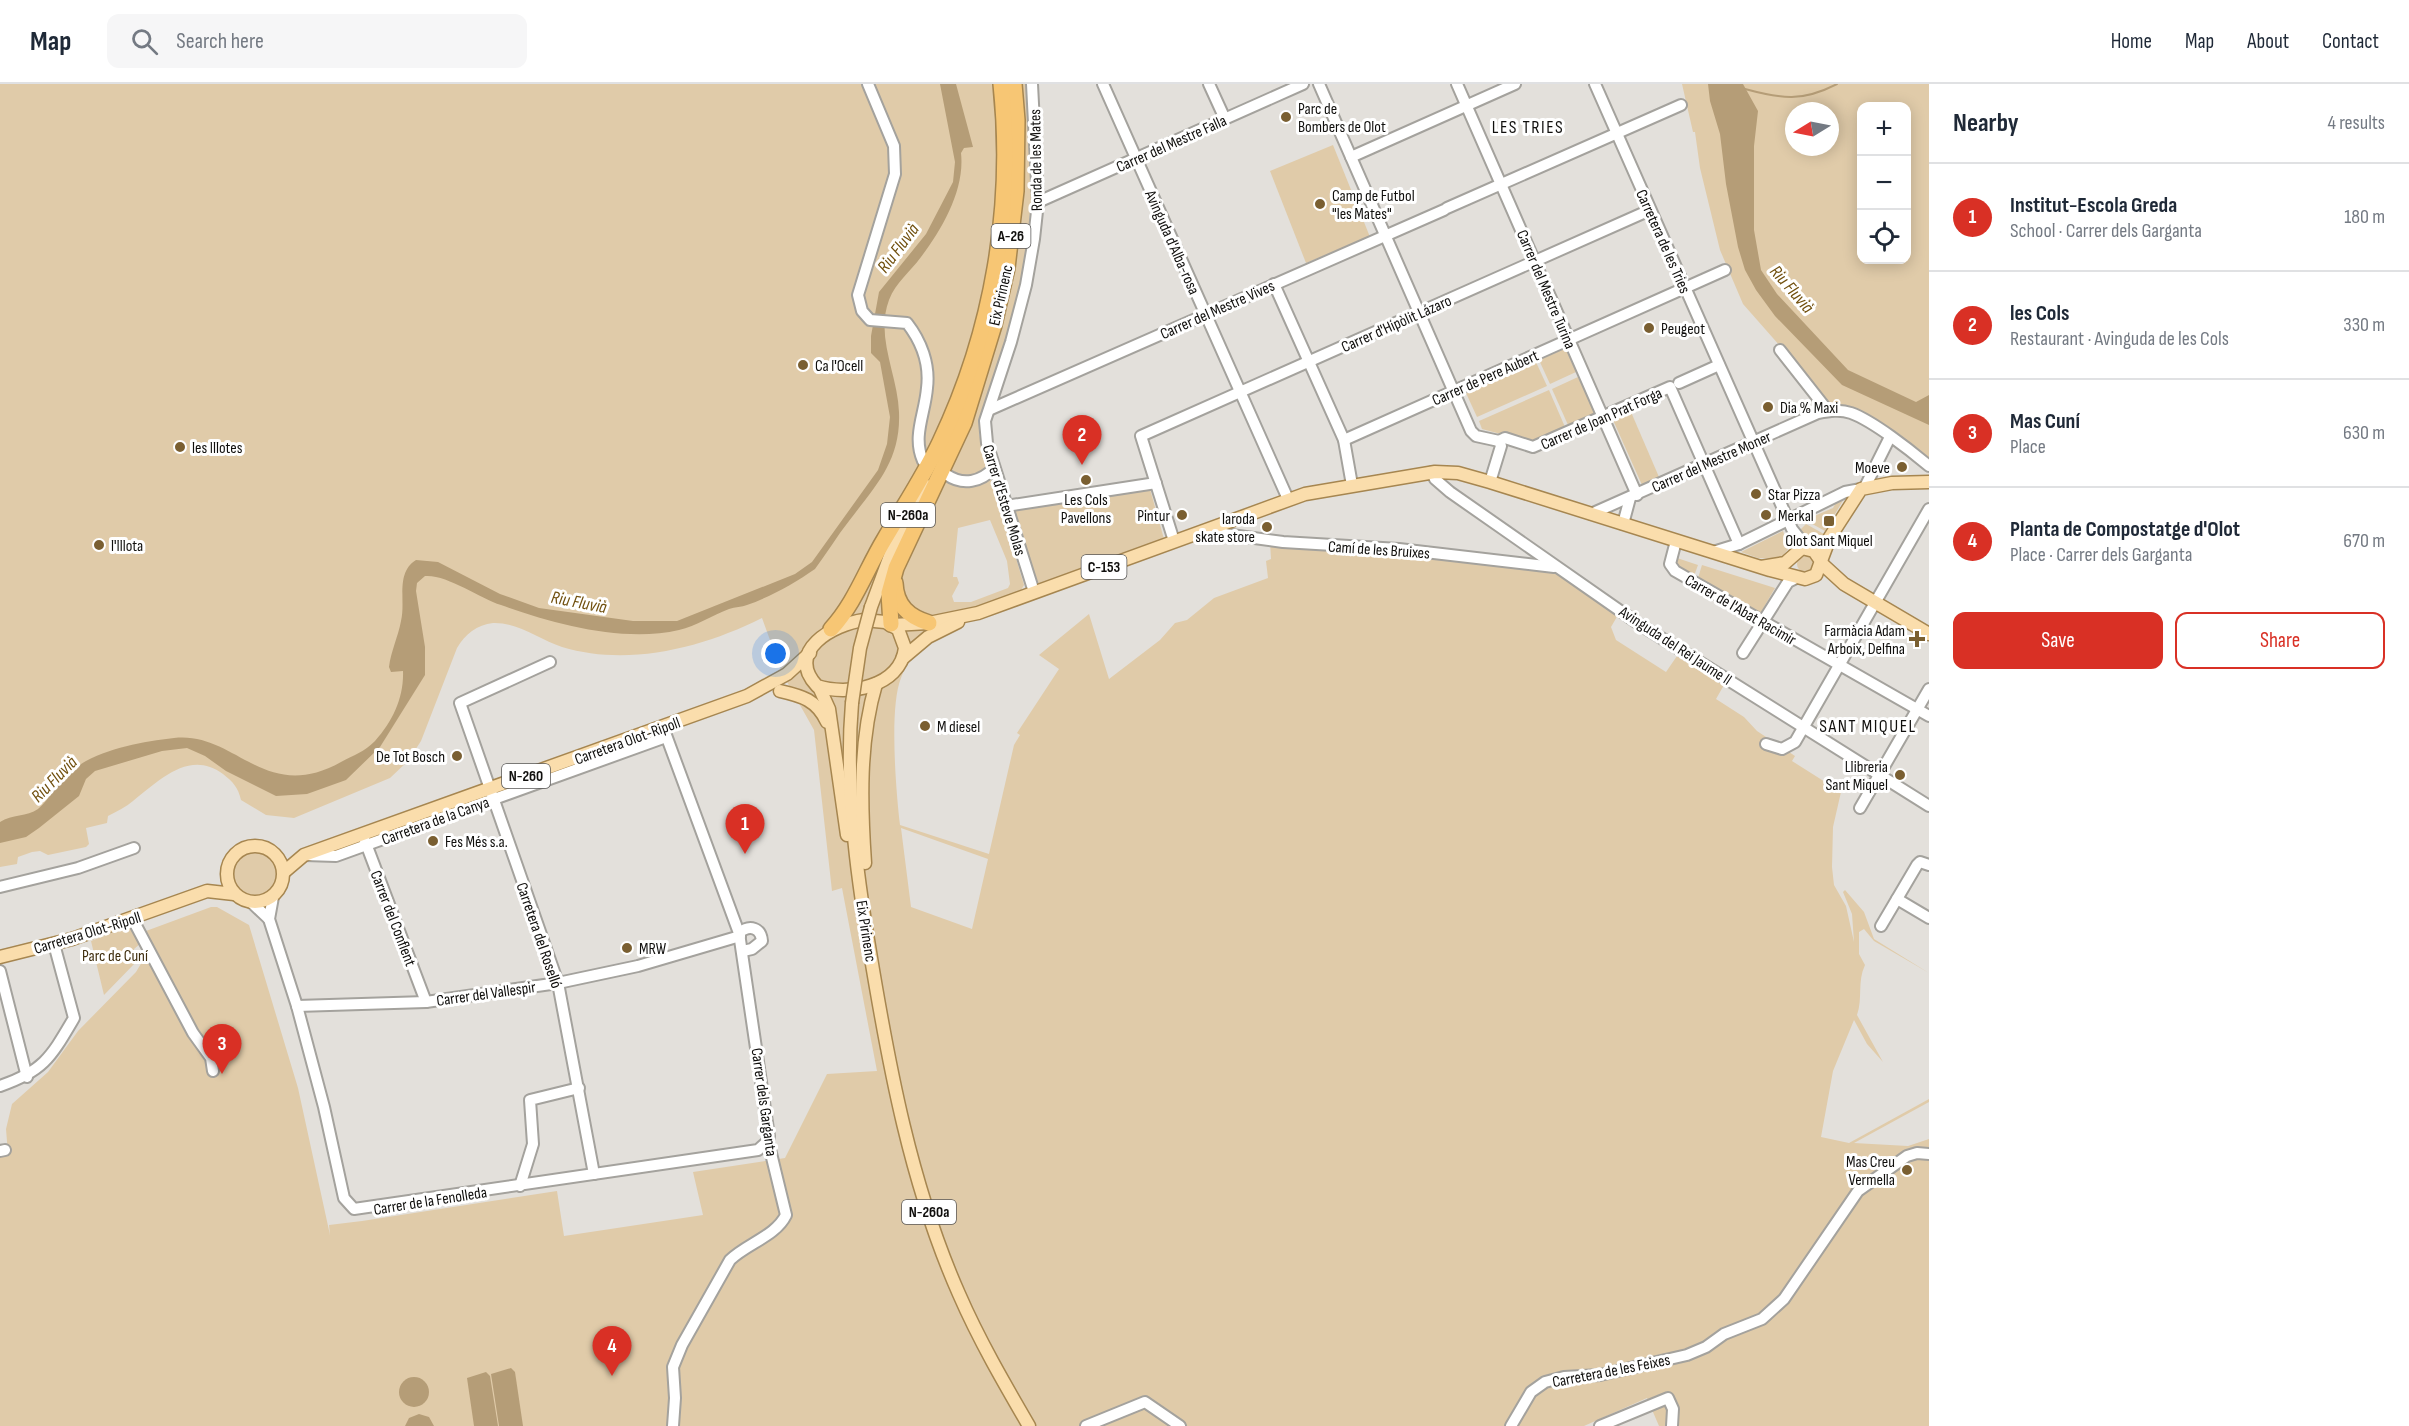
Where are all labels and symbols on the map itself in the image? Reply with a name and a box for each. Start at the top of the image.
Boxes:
place label: Parc de Bombers de Olot [1298,100,1386,137]
north arrow [1785,102,1839,156]
street label: Ronda de les Mates [1026,109,1047,211]
marker: Parc de Bombers de Olot [1279,110,1293,124]
street label: Carrer del Mestre Falla [1114,112,1230,177]
district label: LES TRIES [1492,117,1564,138]
street label: Avinguda d'Alba-rosa [1140,187,1203,298]
place label: Camp de Futbol "les Mates" [1332,187,1415,224]
street label: Carretera de les Tries [1631,187,1694,297]
marker: Camp de Futbol "les Mates" [1313,197,1327,211]
water label: Riu Fluvià [873,219,924,277]
road number: A-26 [992,224,1030,248]
street label: Carrer del Mestre Turina [1512,227,1579,352]
water label: Riu Fluvià [1765,261,1818,318]
street label: Eix Pirinenc [985,263,1018,328]
street label: Carrer del Mestre Vives [1158,277,1278,344]
street label: Carrer d'Hipòlit Lázaro [1339,292,1455,357]
place label: Peugeot [1661,320,1705,339]
marker: Peugeot [1642,321,1656,335]
street label: Carrer de Pere Aubert [1429,346,1542,410]
place label: Ca l'Ocell [815,357,863,376]
marker: Ca l'Ocell [796,358,810,372]
street label: Carrer de Joan Prat Forga [1538,384,1665,455]
place label: Dia % Maxi [1780,399,1838,418]
marker: Dia % Maxi [1761,400,1775,414]
pin: 2 [1062,416,1102,465]
street label: Carrer del Mestre Moner [1649,427,1775,497]
place label: les Illotes [192,439,243,458]
marker: les Illotes [173,440,187,454]
street label: Carrer d'Esteve Molas [978,443,1030,558]
place label: Moeve [1855,459,1890,478]
marker: Moeve [1895,460,1909,474]
marker: Les Cols Pavellons [1079,473,1093,487]
place label: Star Pizza [1768,486,1820,505]
marker: Star Pizza [1749,487,1763,501]
place label: Les Cols Pavellons [1061,491,1111,528]
road number: N-260a [881,503,935,527]
place label: Pintur [1137,507,1170,526]
place label: Merkal [1778,507,1814,526]
marker: Pintur [1175,508,1189,522]
marker: Merkal [1759,508,1773,522]
place label: laroda skate store [1195,510,1255,547]
marker: Olot Sant Miquel [1822,514,1836,528]
marker: laroda skate store [1260,520,1274,534]
place label: Olot Sant Miquel [1785,532,1873,551]
place label: l'Illota [111,537,143,556]
street label: Camí de les Bruixes [1327,537,1431,564]
marker: l'Illota [92,538,106,552]
road number: C-153 [1082,555,1126,579]
street label: Carrer de l'Abat Racimir [1681,571,1800,650]
water label: Riu Fluvià [549,587,609,618]
street label: Avinguda del Rei Jaume II [1614,602,1735,690]
place label: Farmàcia Adam Arboix, Delfina [1824,622,1905,659]
marker: Farmàcia Adam Arboix, Delfina [1910,632,1924,646]
your location [761,639,790,668]
street label: Carretera Olot-Ripoll [572,713,683,769]
district label: SANT MIQUEL [1819,716,1917,737]
place label: M diesel [937,718,980,737]
marker: M diesel [918,719,932,733]
place label: De Tot Bosch [376,748,445,767]
marker: De Tot Bosch [450,749,464,763]
water label: Riu Fluvià [27,752,82,807]
place label: Llibreria Sant Miquel [1825,758,1888,795]
road number: N-260 [502,764,550,788]
marker: Llibreria Sant Miquel [1893,768,1907,782]
street label: Carretera de la Canya [379,793,492,850]
pin: 1 [726,804,764,854]
place label: Fes Més s.a. [445,833,508,852]
marker: Fes Més s.a. [426,834,440,848]
street label: Carrer del Conflent [366,868,420,969]
street label: Carretera del Roselló [512,880,566,991]
street label: Eix Pirinenc [851,899,880,963]
street label: Carretera Olot-Ripoll [32,908,143,959]
place label: MRW [639,940,667,959]
marker: MRW [620,941,634,955]
park label: Parc de Cuní [82,947,148,966]
street label: Carrer del Vallespir [435,978,537,1011]
pin: 3 [202,1024,242,1074]
street label: Carrer dels Garganta [747,1047,781,1158]
place label: Mas Creu Vermella [1846,1153,1895,1190]
marker: Mas Creu Vermella [1900,1163,1914,1177]
street label: Carrer de la Fenolleda [372,1183,488,1220]
road number: N-260a [902,1200,956,1224]
pin: 4 [592,1326,632,1376]
street label: Carretera de les Feixes [1551,1351,1672,1392]

